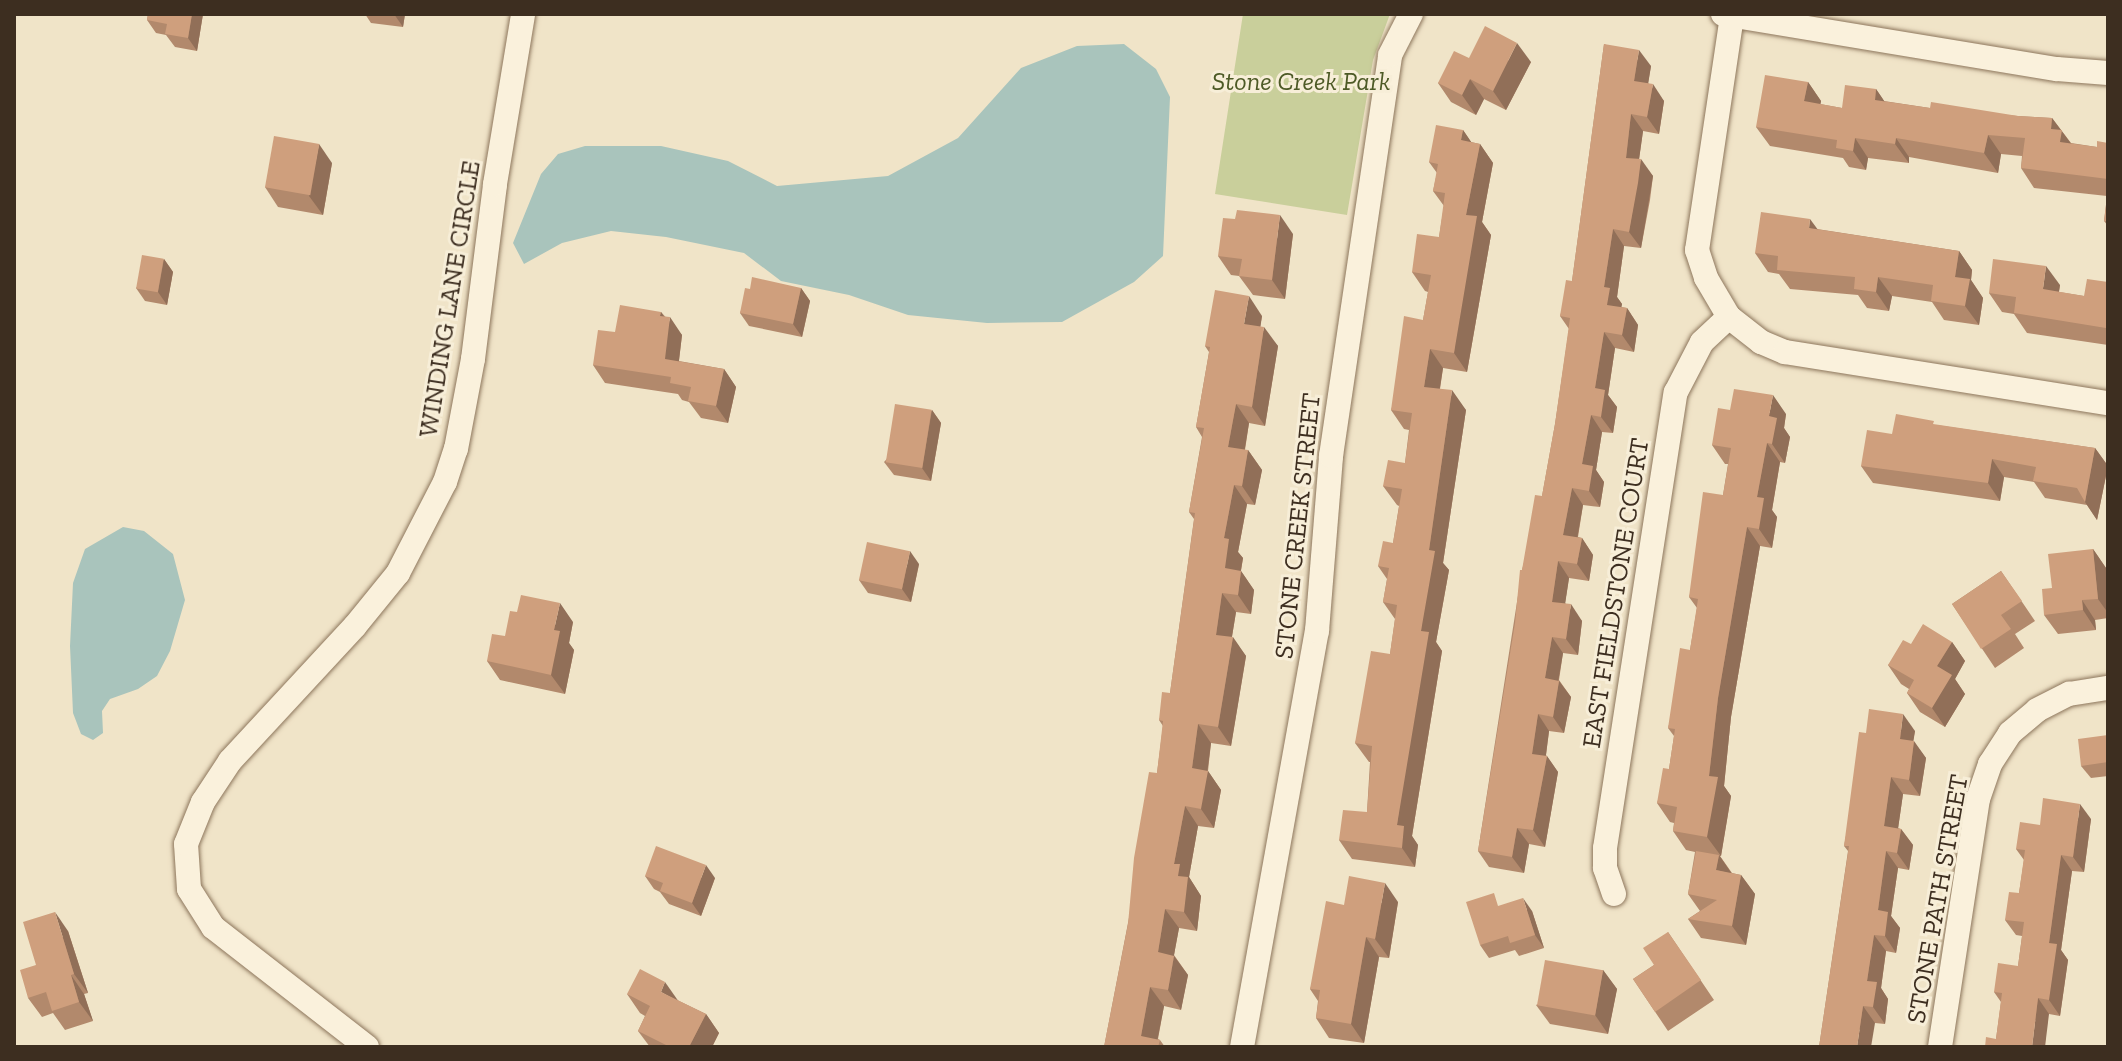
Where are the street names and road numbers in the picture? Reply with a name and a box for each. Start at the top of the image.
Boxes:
street label: WINDING LANE CIRCLE [413,158,487,440]
street label: STONE CREEK STREET [1269,391,1327,661]
street label: EAST FIELDSTONE COURT [1576,436,1656,750]
street label: STONE PATH STREET [1901,772,1975,1026]

